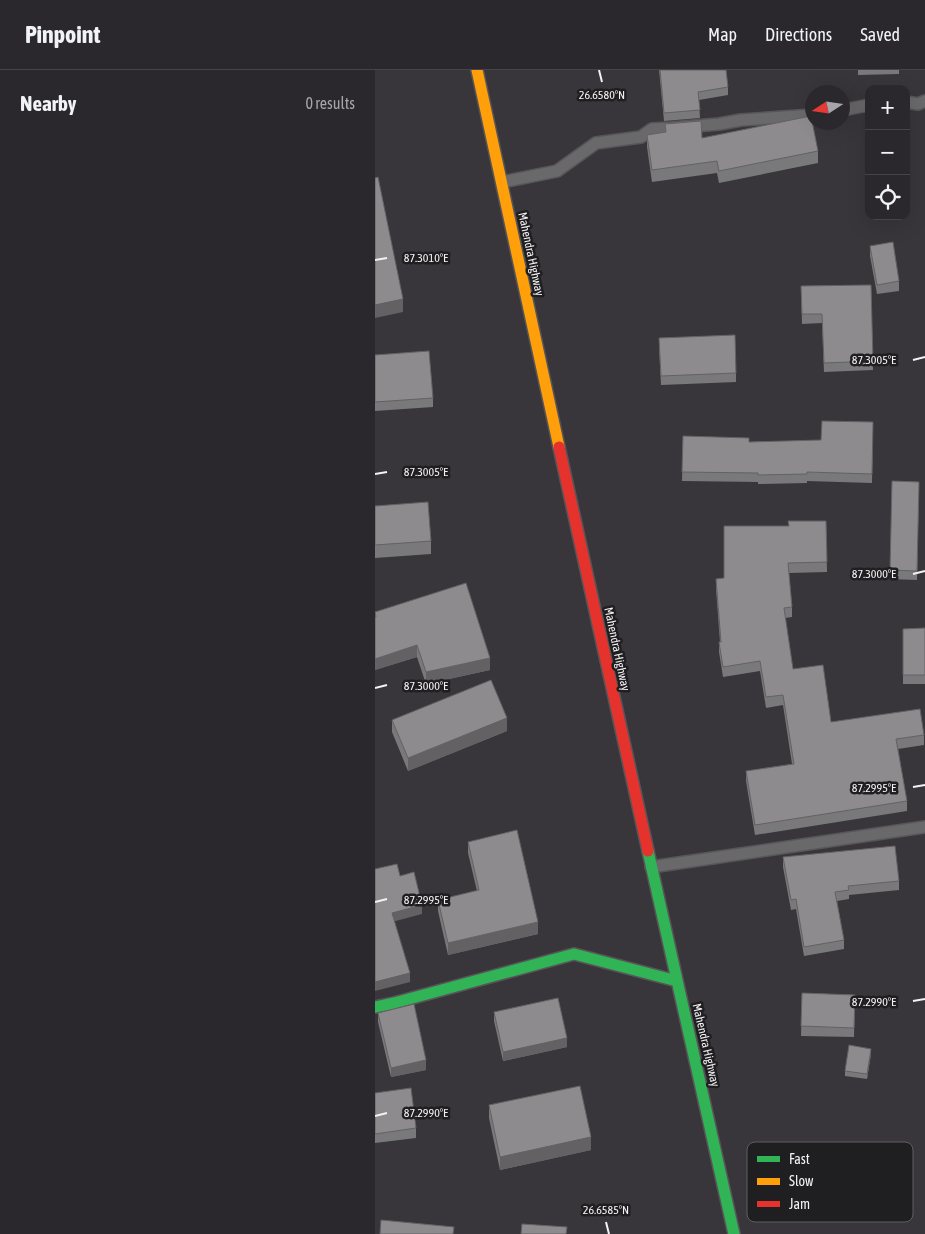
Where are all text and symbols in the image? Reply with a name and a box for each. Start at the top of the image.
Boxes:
text: Pinpoint [25,21,100,48]
text: Map [708,24,737,45]
text: Directions [765,24,832,45]
text: Saved [860,24,900,45]
north arrow [805,85,850,130]
map controls [865,85,910,220]
button: + [865,85,910,130]
text: 26.6580°N [579,88,625,102]
text: Nearby [20,91,76,115]
text: 0 results [305,94,355,112]
button: − [865,130,910,175]
button: locate [865,175,910,220]
street label: Mahendra Highway [515,211,547,297]
text: 87.3010°E [404,251,448,265]
text: 87.3005°E [852,353,896,367]
text: 87.3005°E [404,465,448,479]
text: 87.3000°E [852,567,896,581]
street label: Mahendra Highway [601,606,633,692]
text: 87.3000°E [404,679,448,693]
text: 87.2995°E [852,781,896,795]
text: 87.2995°E [404,893,448,907]
text: 87.2990°E [852,995,896,1009]
street label: Mahendra Highway [690,1002,722,1088]
text: 87.2990°E [404,1106,448,1120]
legend [747,1142,913,1222]
text: Fast [789,1151,810,1167]
text: Slow [789,1173,814,1189]
text: Jam [789,1196,810,1212]
text: 26.6585°N [583,1203,629,1217]

